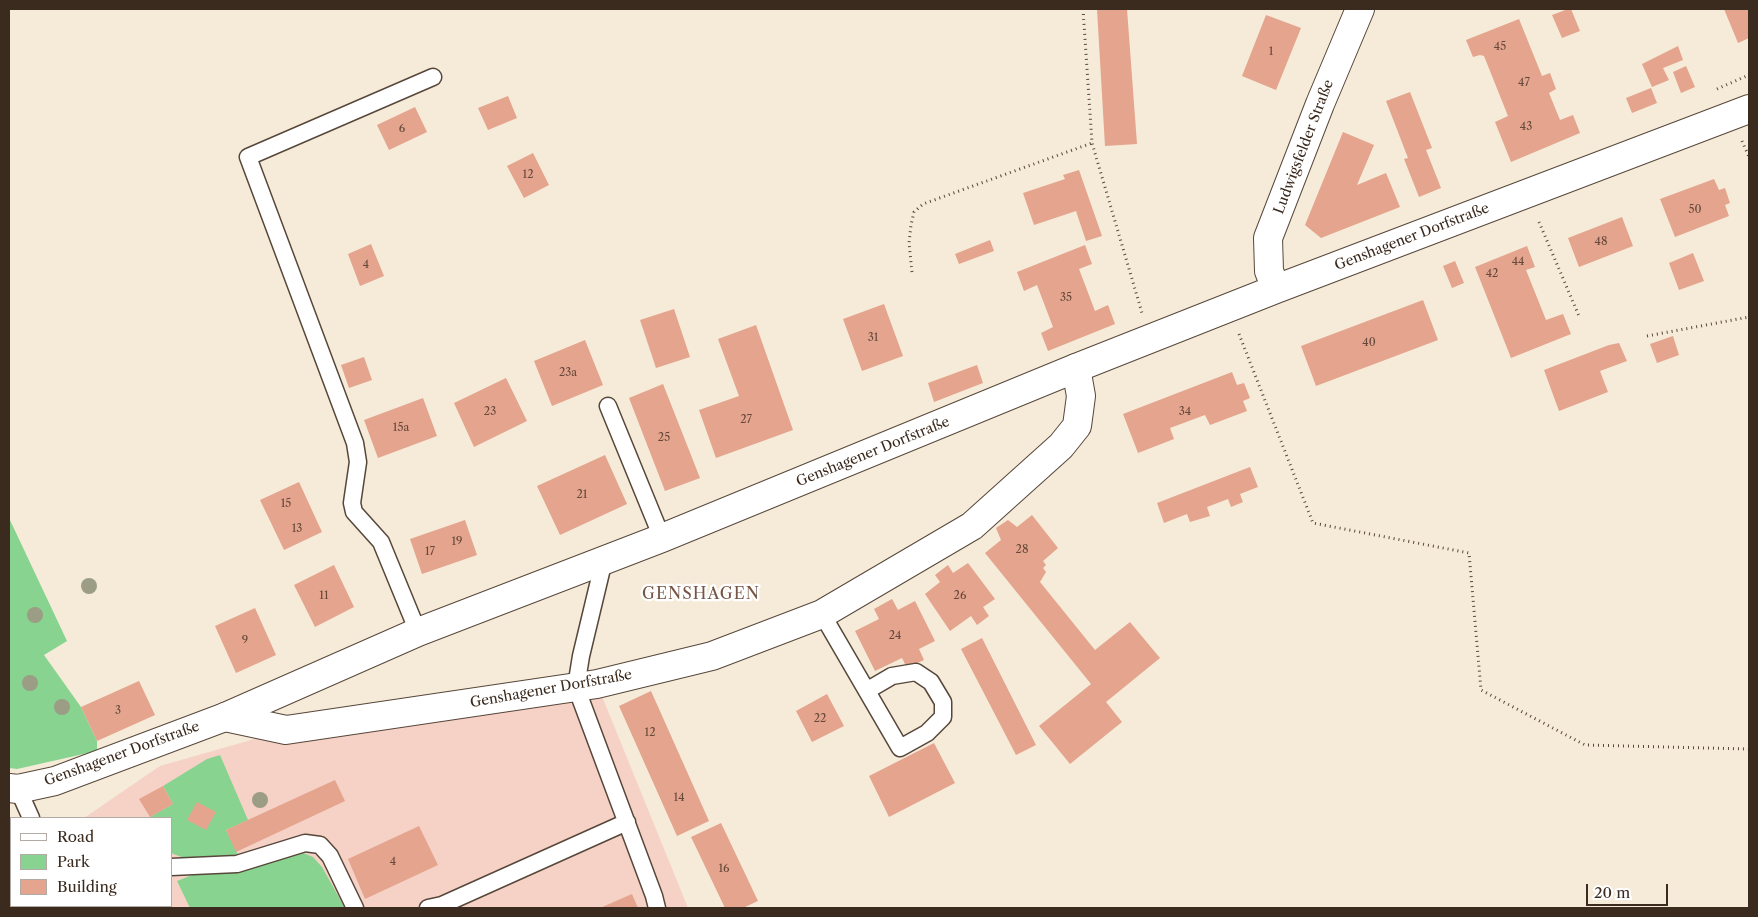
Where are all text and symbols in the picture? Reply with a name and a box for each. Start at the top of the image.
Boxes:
house number: 45 [1494,40,1506,54]
house number: 1 [1269,45,1273,59]
house number: 47 [1518,76,1530,90]
street label: Ludwigsfelder Straße [1271,77,1337,217]
house number: 43 [1520,120,1532,134]
house number: 6 [399,122,405,136]
house number: 12 [523,168,533,182]
street label: Genshagener Dorfstraße [1332,200,1492,274]
house number: 50 [1689,203,1701,217]
house number: 48 [1595,235,1607,249]
house number: 44 [1512,255,1524,269]
house number: 4 [363,258,369,272]
house number: 42 [1486,267,1498,281]
house number: 35 [1060,291,1072,305]
house number: 31 [868,331,878,345]
house number: 40 [1362,336,1376,350]
house number: 23a [559,366,577,380]
house number: 23 [484,405,496,419]
house number: 34 [1179,405,1191,419]
house number: 27 [740,413,752,427]
street label: Genshagener Dorfstraße [794,413,952,491]
house number: 15a [393,421,409,435]
house number: 25 [658,431,670,445]
house number: 21 [577,488,587,502]
house number: 15 [281,497,291,511]
house number: 13 [292,522,302,536]
house number: 19 [451,535,463,549]
house number: 28 [1016,543,1028,557]
house number: 17 [425,545,435,559]
district label: GENSHAGEN [641,584,761,604]
house number: 11 [319,589,329,603]
house number: 26 [954,589,966,603]
house number: 24 [889,629,901,643]
house number: 9 [242,634,248,648]
street label: Genshagener Dorfstraße [469,666,633,712]
house number: 3 [115,704,121,718]
house number: 22 [814,712,826,726]
street label: Genshagener Dorfstraße [42,718,202,790]
house number: 12 [645,726,655,740]
house number: 14 [674,791,684,805]
legend [10,817,172,907]
text: Road [57,827,94,846]
text: Park [57,852,90,871]
house number: 4 [390,855,396,869]
house number: 16 [718,862,730,876]
scale bar [1588,874,1670,906]
text: Building [57,877,117,896]
text: 20 m [1594,883,1630,902]

